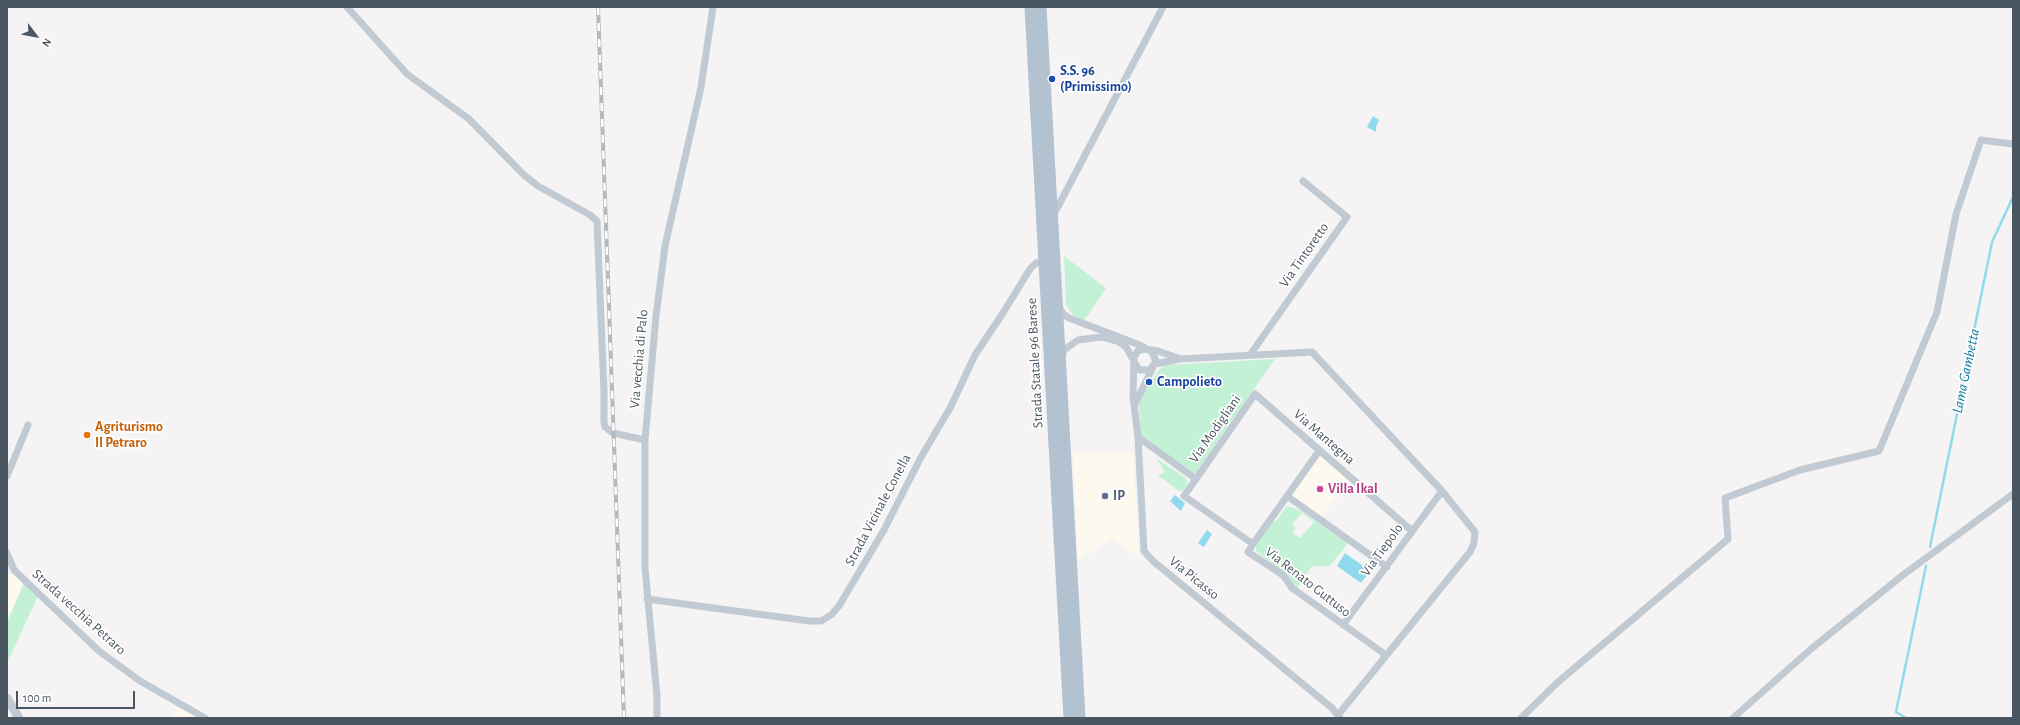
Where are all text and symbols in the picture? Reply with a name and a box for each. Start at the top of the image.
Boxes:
north arrow [16,16,56,56]
text: N [40,36,53,49]
place label: S.S. 96 (Primissimo) [1060,63,1132,96]
marker: S.S. 96 (Primissimo) [1047,74,1057,84]
street label: Via Tintoretto [1276,219,1332,291]
street label: Strada Statale 96 Barese [1023,297,1047,429]
street label: Via vecchia di Palo [626,309,652,409]
water label: Lama Gambetta [1948,327,1984,415]
place label: Campolieto [1157,374,1222,390]
marker: Campolieto [1144,377,1154,387]
street label: Via Modigliani [1185,392,1245,466]
street label: Via Mantegna [1290,406,1358,468]
place label: Agriturismo Il Petraro [95,419,163,452]
marker: Agriturismo Il Petraro [82,430,92,440]
street label: Strada Vicinale Conella [841,451,915,569]
place label: Villa Ikal [1328,481,1378,497]
marker: Villa Ikal [1315,484,1325,494]
place label: IP [1113,488,1125,504]
marker: IP [1100,491,1110,501]
street label: Via Tiepolo [1357,520,1407,580]
street label: Via Renato Guttuso [1262,543,1354,621]
street label: Via Picasso [1166,553,1222,603]
street label: Strada vecchia Petraro [29,566,129,658]
scale bar [18,683,137,709]
text: 100 m [23,692,51,704]

